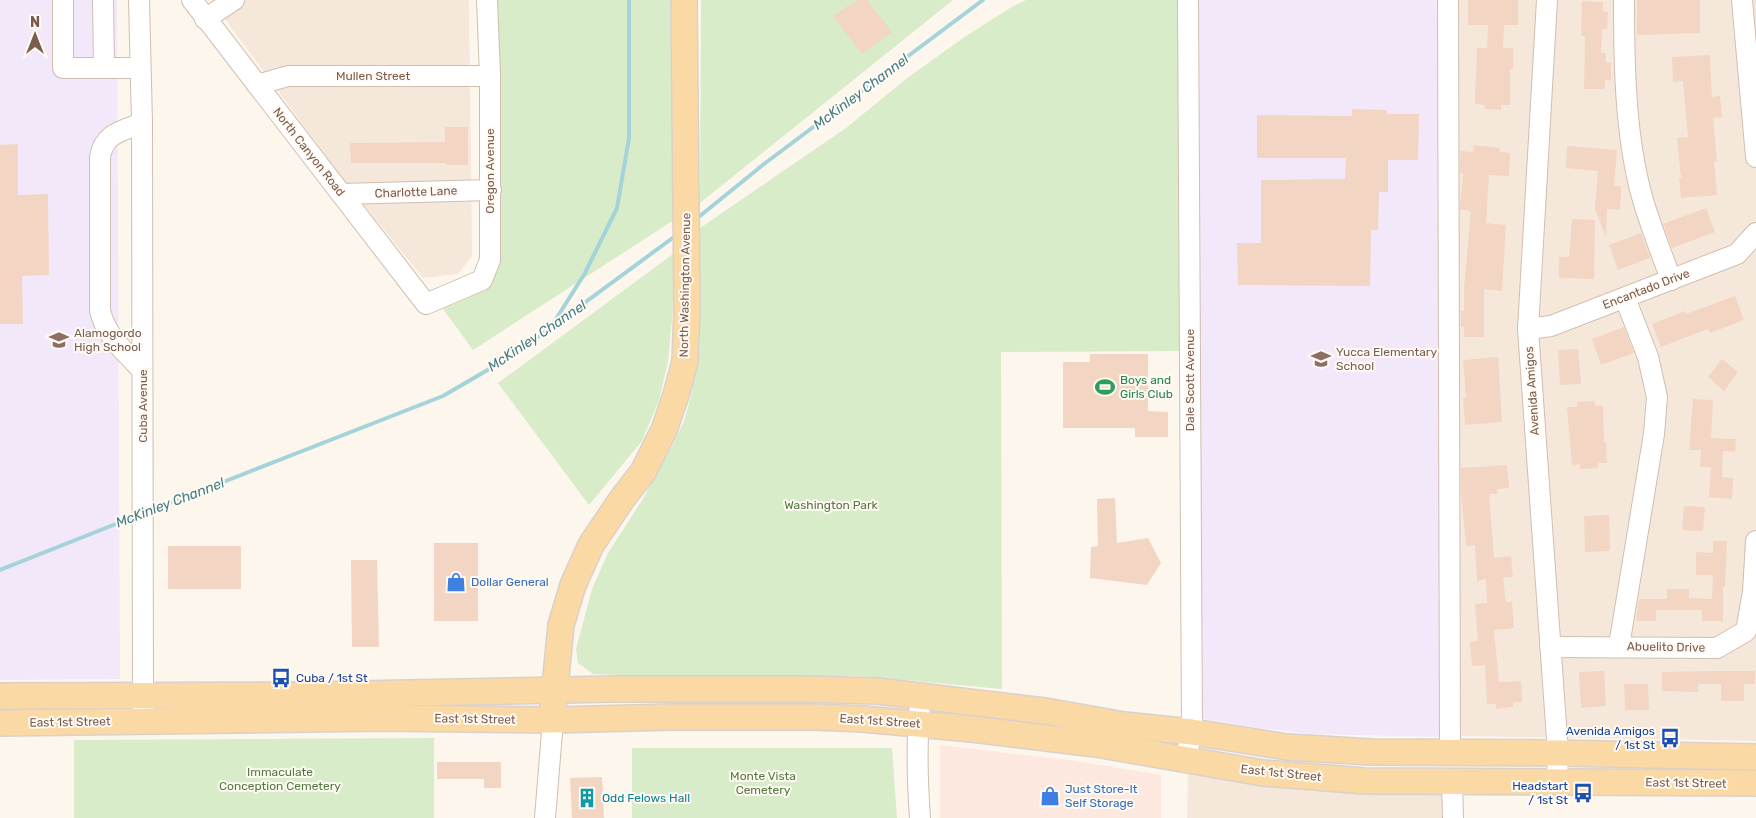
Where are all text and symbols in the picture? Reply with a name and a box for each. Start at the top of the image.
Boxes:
north arrow [10,10,60,60]
text: N [30,14,40,31]
water label: McKinley Channel [810,50,913,133]
street label: Mullen Street [336,69,410,83]
street label: North Canyon Road [270,105,348,199]
street label: Oregon Avenue [483,128,497,214]
street label: Charlotte Lane [374,184,458,200]
street label: North Washington Avenue [677,212,693,358]
street label: Encantado Drive [1600,266,1692,312]
water label: McKinley Channel [485,296,590,375]
place label: Alamogordo High School [74,326,142,354]
school or university icon: Alamogordo High School [48,329,70,351]
street label: Dale Scott Avenue [1183,329,1197,431]
place label: Yucca Elementary School [1336,345,1437,373]
street label: Avenida Amigos [1522,346,1542,436]
school or university icon: Yucca Elementary School [1310,348,1332,370]
street label: Cuba Avenue [136,369,150,443]
place label: Boys and Girls Club [1120,373,1173,401]
sports icon: Boys and Girls Club [1094,376,1116,398]
water label: McKinley Channel [113,474,227,532]
park label: Washington Park [784,498,879,512]
shop icon: Dollar General [445,571,467,593]
place label: Dollar General [471,575,549,589]
street label: Abuelito Drive [1627,639,1706,655]
bus stop icon: Cuba / 1st St [270,667,292,689]
place label: Cuba / 1st St [296,671,368,685]
street label: East 1st Street [434,711,516,727]
street label: East 1st Street [839,711,921,731]
street label: East 1st Street [29,714,111,730]
place label: Avenida Amigos / 1st St [1566,724,1655,752]
bus stop icon: Avenida Amigos / 1st St [1659,727,1681,749]
street label: East 1st Street [1240,762,1322,784]
park label: Immaculate Conception Cemetery [219,765,341,793]
park label: Monte Vista Cemetery [730,769,796,797]
street label: East 1st Street [1645,775,1727,791]
place label: Headstart / 1st St [1512,779,1568,807]
place label: Just Store-It Self Storage [1065,782,1138,810]
bus stop icon: Headstart / 1st St [1572,782,1594,804]
shop icon: Just Store-It Self Storage [1039,785,1061,807]
building icon: Odd Felows Hall [576,787,598,809]
place label: Odd Felows Hall [602,791,690,805]

